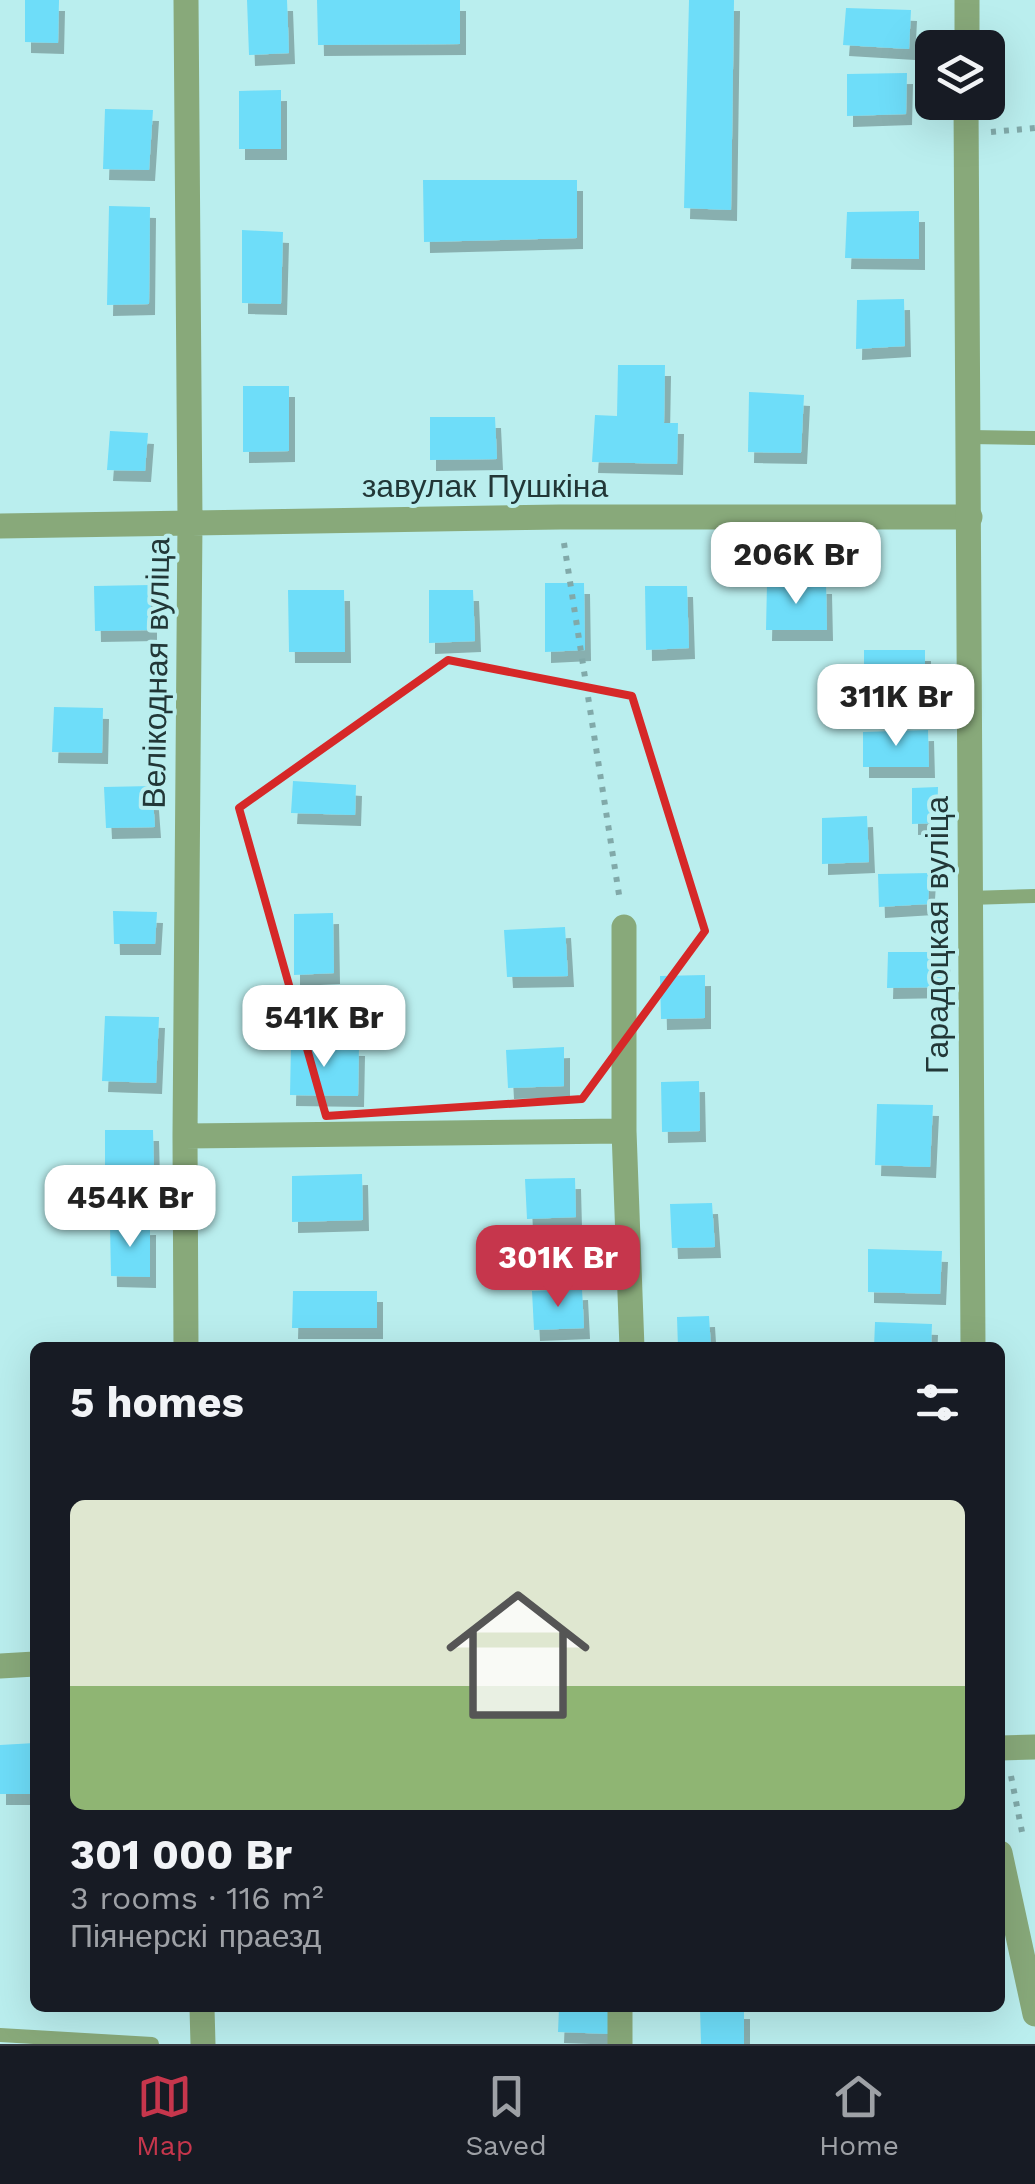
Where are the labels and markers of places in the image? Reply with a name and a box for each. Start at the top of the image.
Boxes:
pin: 206K Br [704,522,888,607]
pin: 311K Br [804,664,988,749]
pin: 541K Br [232,985,416,1070]
pin: 454K Br [38,1165,222,1250]
pin: 301K Br [466,1225,650,1310]

